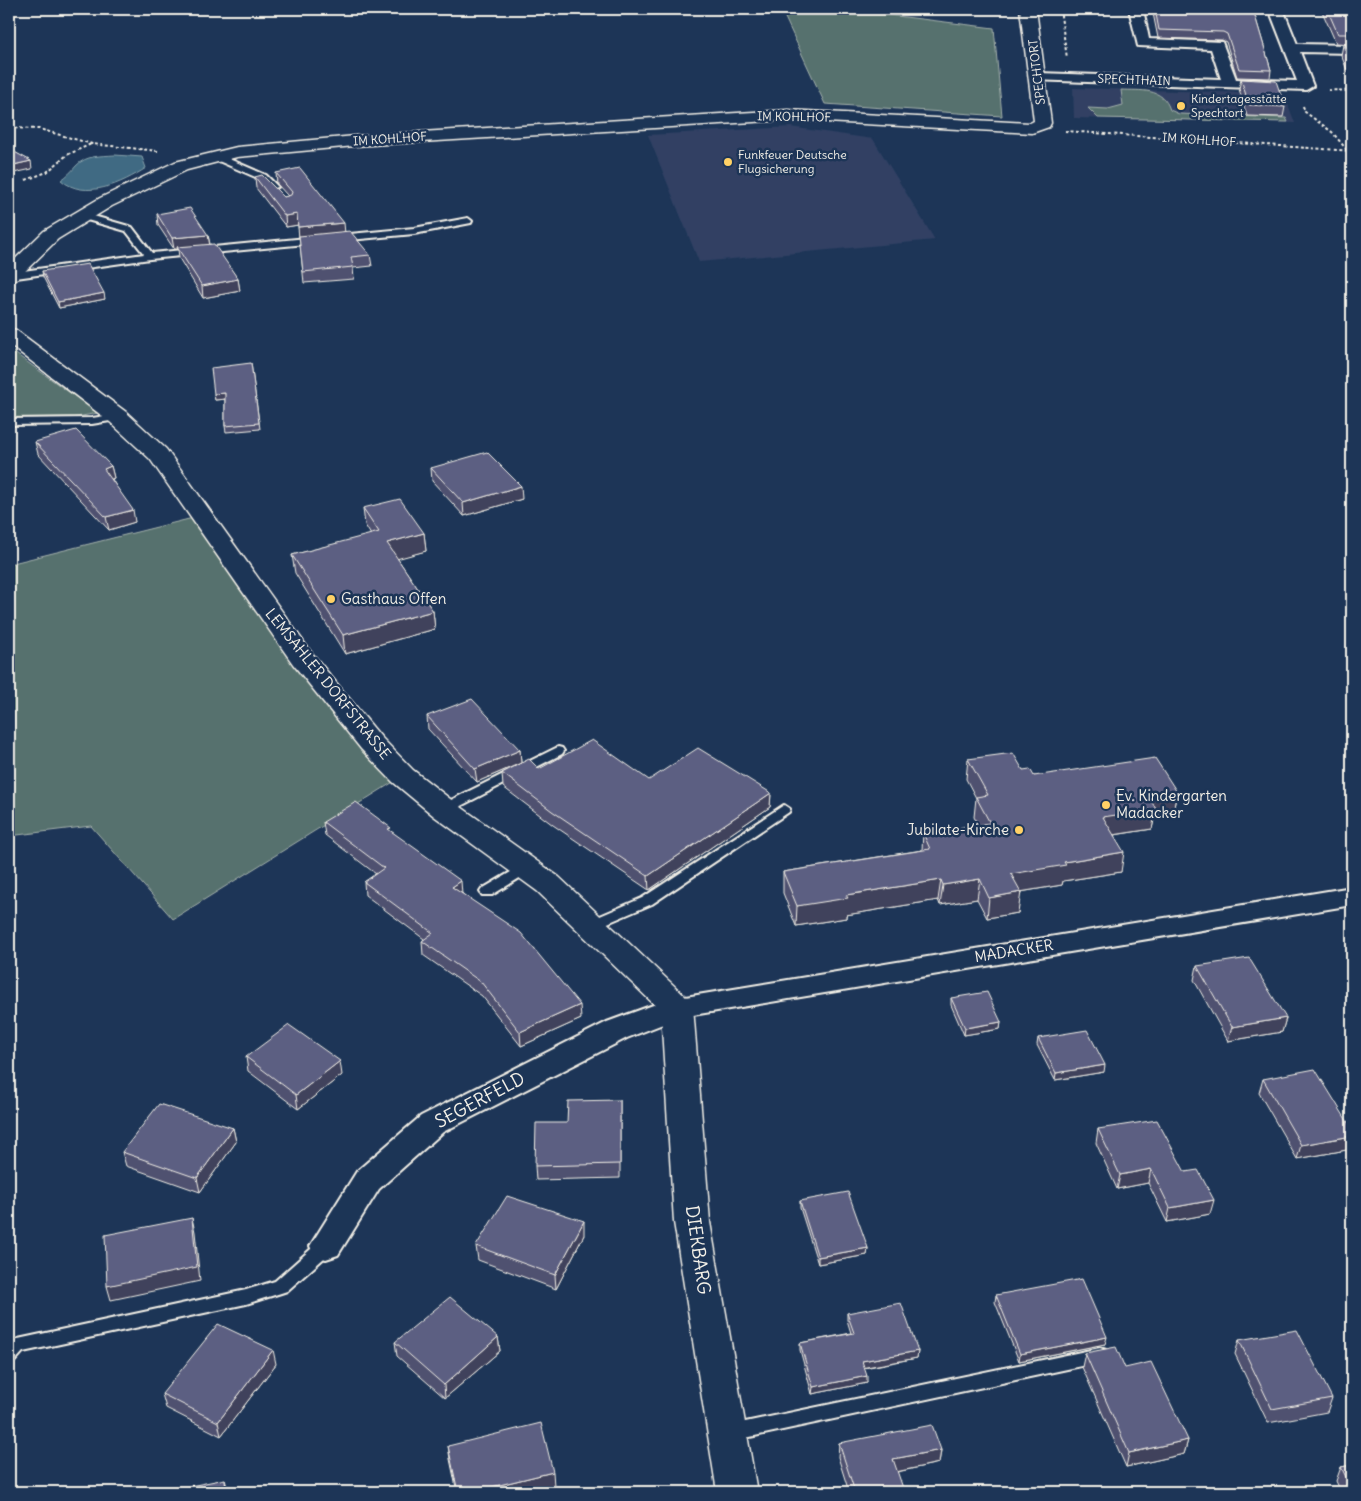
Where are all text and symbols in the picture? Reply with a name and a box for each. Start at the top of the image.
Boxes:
street label: SPECHTORT [1025,38,1048,106]
street label: SPECHTHAIN [1097,71,1171,88]
place label: Kindertagesstätte Spechtort [1191,91,1287,120]
marker: Kindertagesstätte Spechtort [1175,100,1187,112]
street label: IM KOHLHOF [757,108,831,125]
street label: IM KOHLHOF [352,128,428,149]
street label: IM KOHLHOF [1162,129,1237,150]
place label: Funkfeuer Deutsche Flugsicherung [738,147,847,176]
marker: Funkfeuer Deutsche Flugsicherung [722,156,734,168]
place label: Gasthaus Offen [341,589,447,608]
marker: Gasthaus Offen [325,593,337,605]
street label: LEMSAHLER DORFSTRASSE [261,604,395,763]
place label: Ev. Kindergarten Madacker [1116,786,1227,822]
marker: Ev. Kindergarten Madacker [1100,799,1112,811]
place label: Jubilate-Kirche [907,820,1009,839]
marker: Jubilate-Kirche [1013,824,1025,836]
street label: MADACKER [973,935,1055,966]
street label: SEGERFELD [431,1066,529,1133]
street label: DIEKBARG [681,1204,716,1296]

